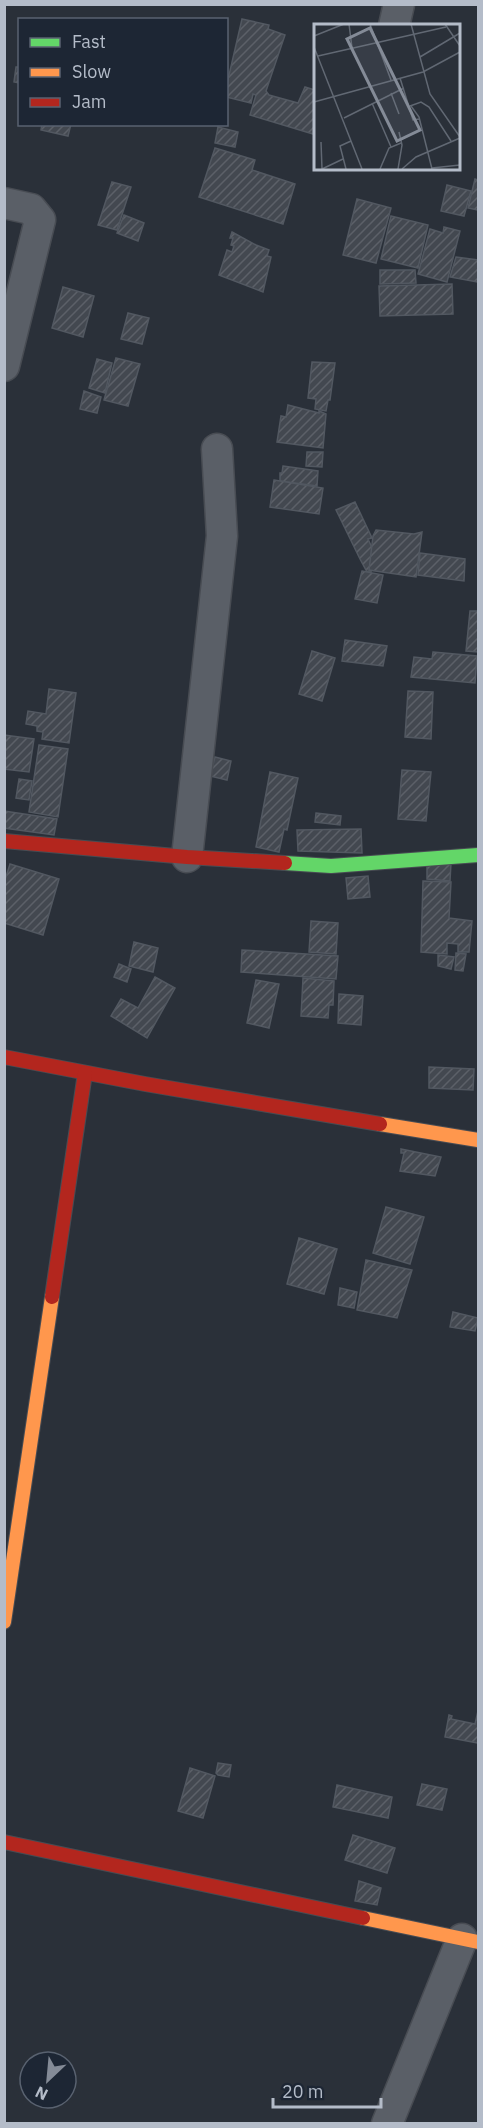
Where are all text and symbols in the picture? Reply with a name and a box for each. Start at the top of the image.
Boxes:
legend [18,18,228,126]
inset map [314,24,459,170]
text: Fast [72,30,106,53]
text: Slow [72,60,111,83]
text: Jam [72,90,107,113]
north arrow [18,2050,78,2110]
scale bar [273,2071,381,2109]
text: 20 m [282,2080,324,2103]
text: N [32,2082,51,2105]

